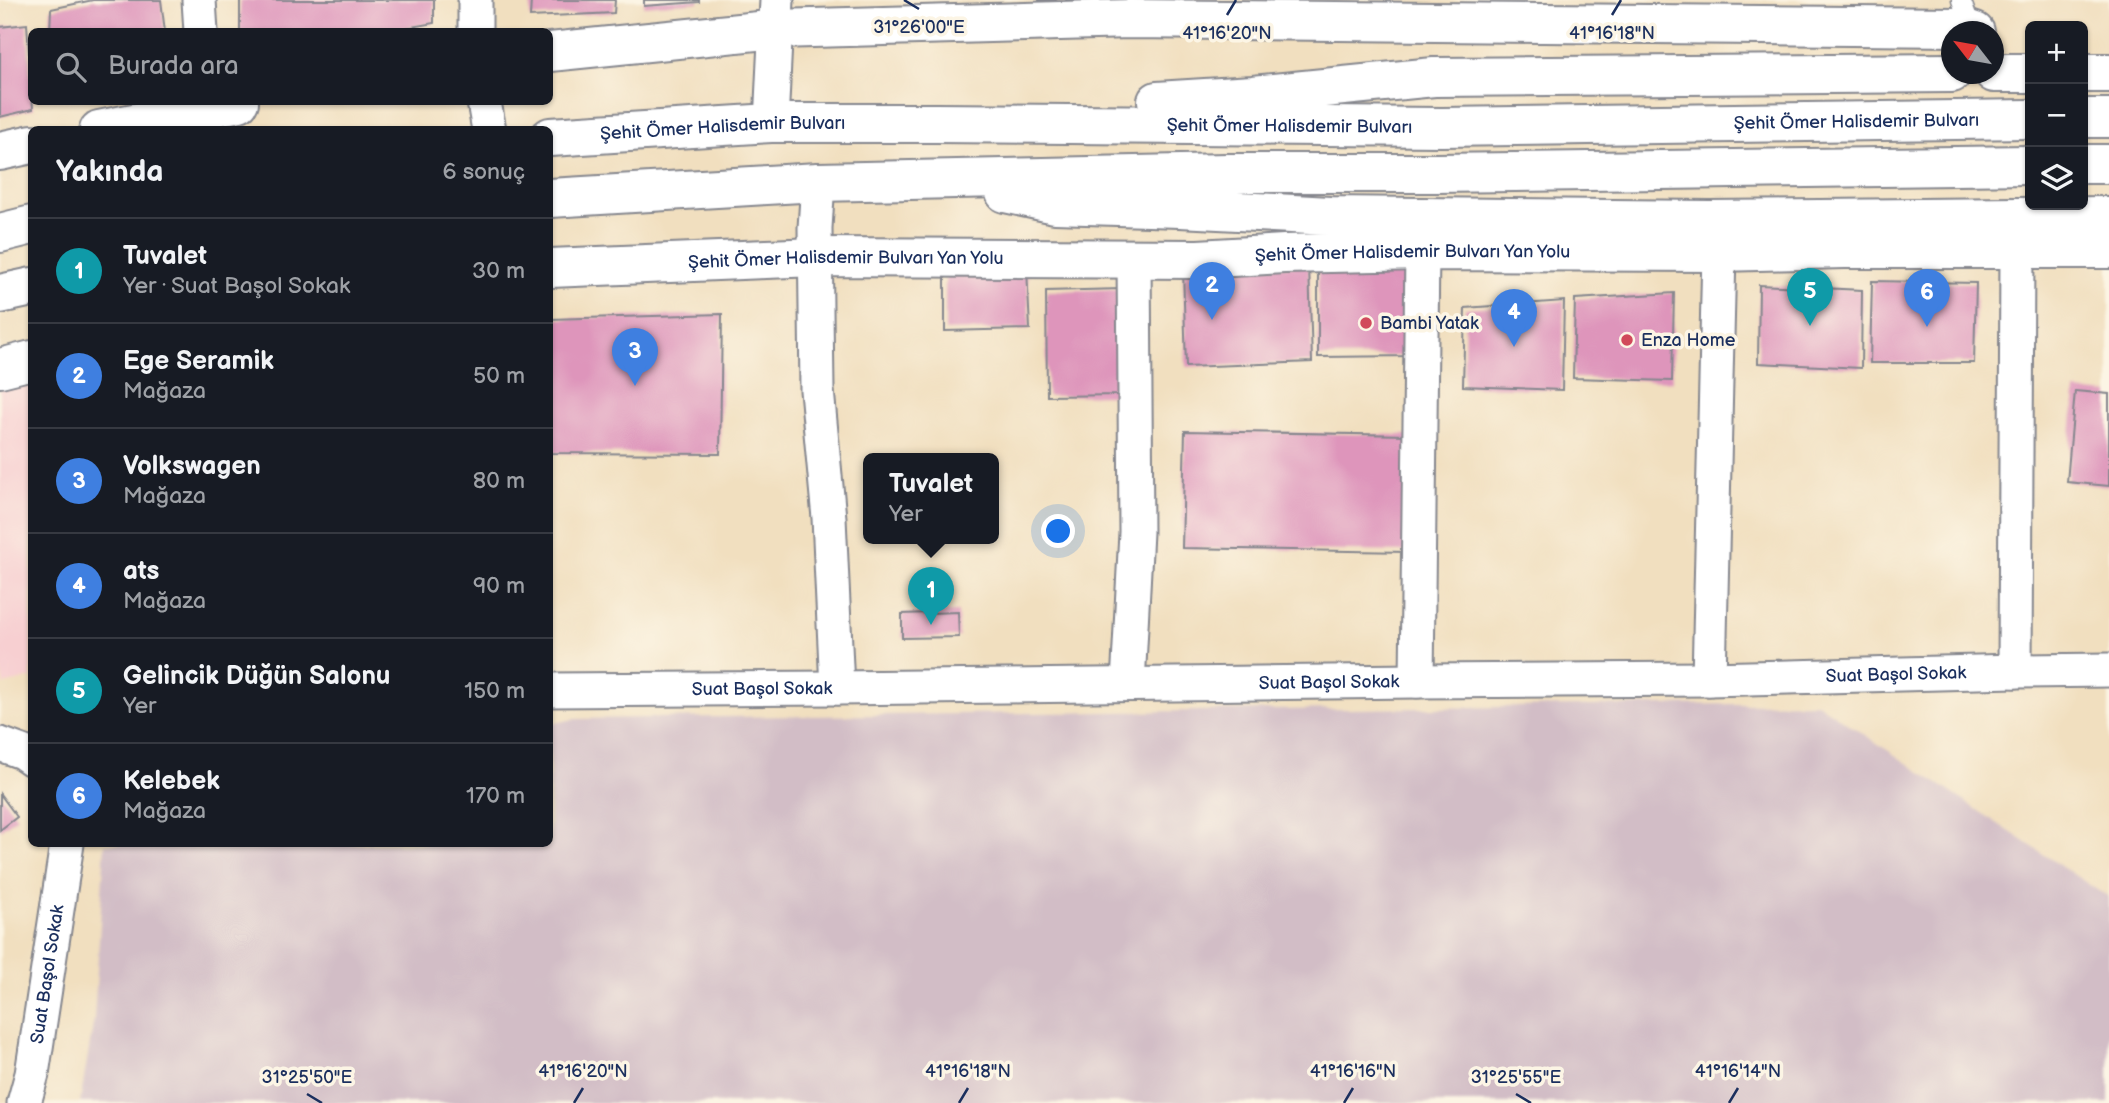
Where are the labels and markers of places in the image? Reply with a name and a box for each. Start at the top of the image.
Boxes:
pin: 2 [1189,262,1235,320]
pin: 5 [1787,268,1833,326]
pin: 6 [1904,269,1950,327]
pin: 4 [1491,289,1537,347]
place label: Bambi Yatak [1380,313,1479,334]
marker: Bambi Yatak [1358,315,1374,331]
pin: 3 [612,328,658,386]
place label: Enza Home [1641,330,1736,351]
marker: Enza Home [1619,332,1635,348]
pin: 1 [908,567,954,625]

